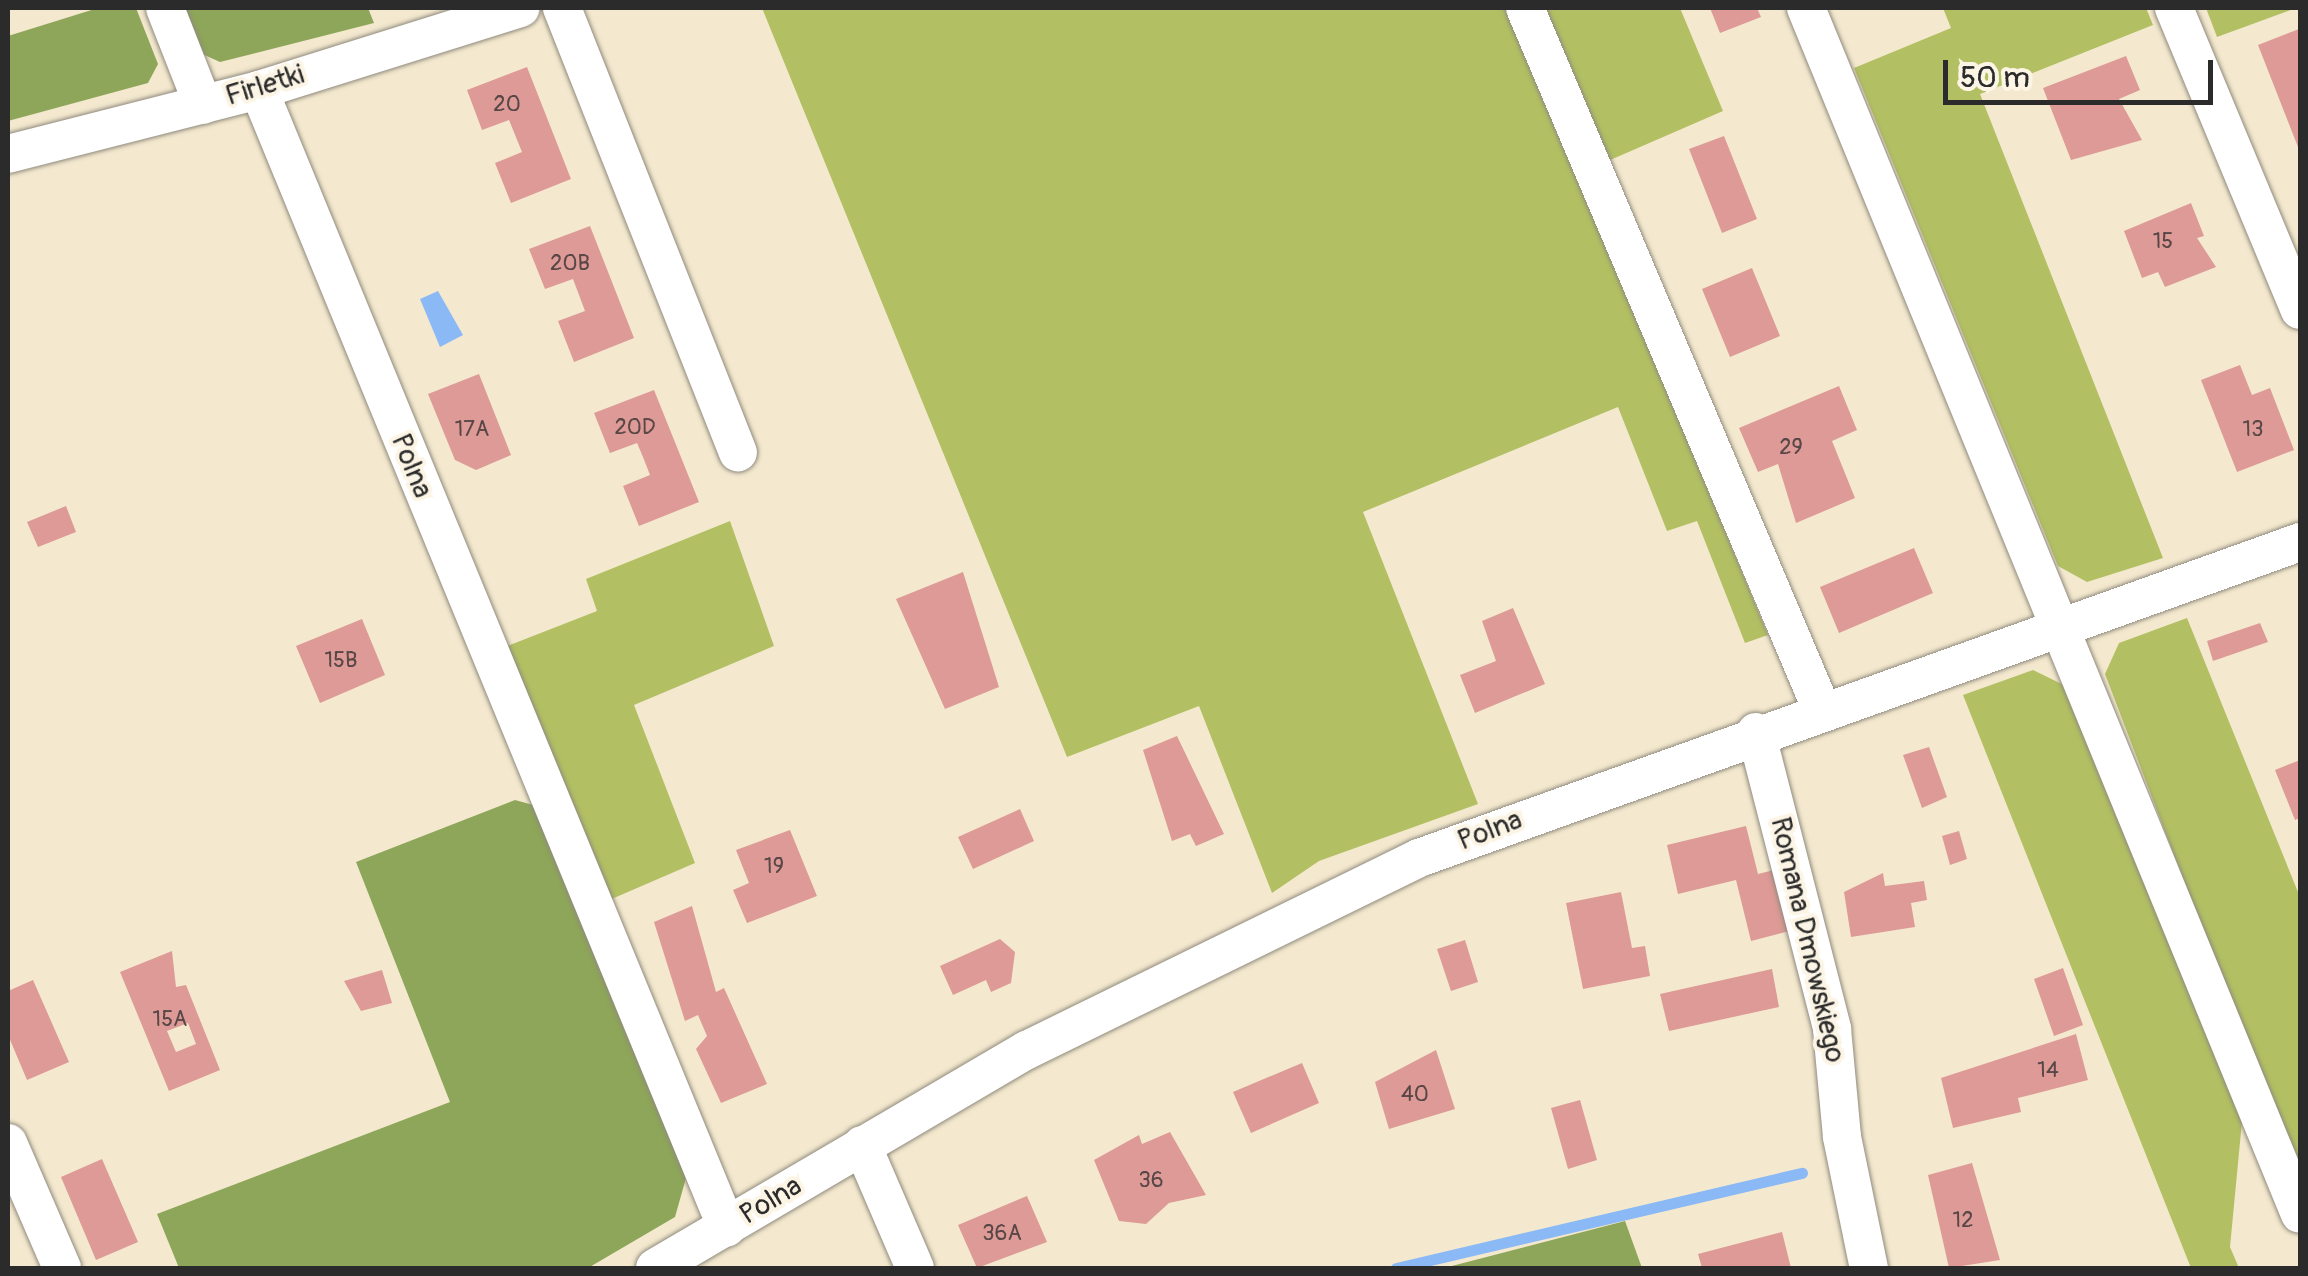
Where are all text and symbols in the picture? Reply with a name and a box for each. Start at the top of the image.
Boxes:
scale bar [1948,40,2218,102]
street label: Firletki [222,58,308,114]
text: 50 m [1960,59,2030,96]
house number: 20 [493,92,521,118]
house number: 15 [2153,229,2173,255]
house number: 20B [550,251,590,277]
house number: 20D [614,415,656,441]
house number: 17A [455,417,489,443]
house number: 13 [2243,417,2263,443]
street label: Polna [383,429,439,503]
house number: 29 [1779,435,1803,461]
house number: 15B [325,648,357,674]
street label: Polna [1453,803,1527,859]
street label: Romana Dmowskiego [1762,814,1852,1066]
house number: 19 [764,854,784,880]
house number: 15A [153,1007,187,1033]
house number: 14 [2037,1058,2059,1084]
house number: 40 [1401,1082,1429,1108]
house number: 36 [1138,1168,1164,1194]
street label: Polna [734,1170,808,1232]
house number: 12 [1953,1208,1973,1234]
house number: 36A [982,1221,1022,1247]

